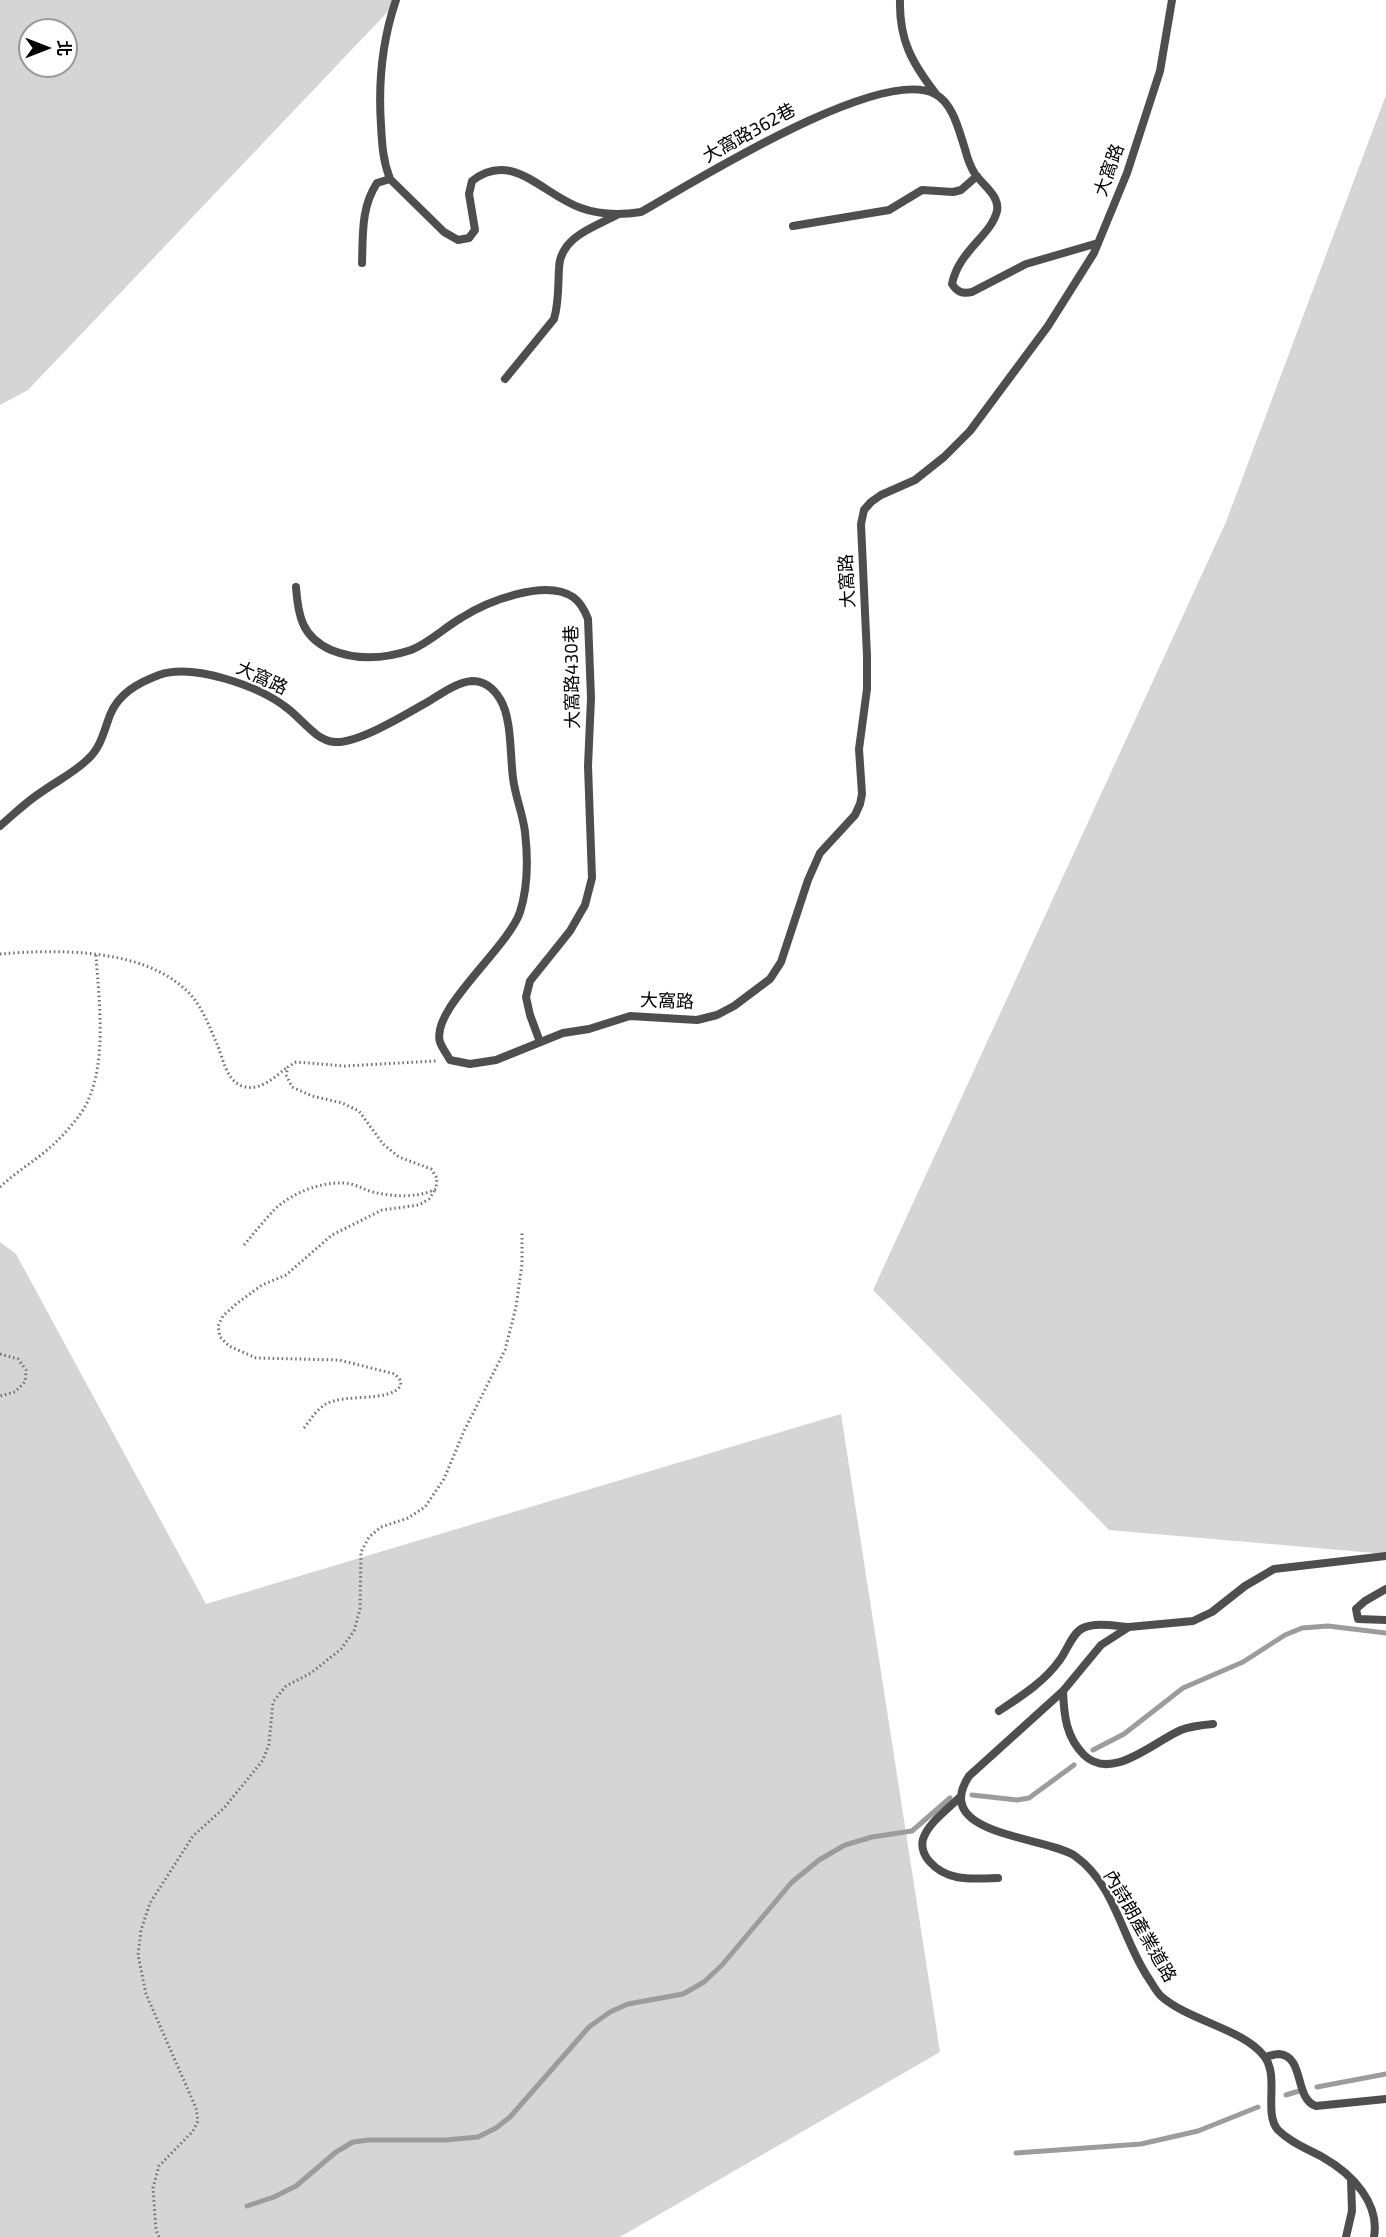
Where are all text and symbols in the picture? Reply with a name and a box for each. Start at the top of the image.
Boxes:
north arrow [18,18,78,78]
text: 北 [55,40,74,56]
street label: 大窩路362巷 [699,99,799,167]
street label: 大窩路 [1090,141,1128,199]
street label: 大窩路 [835,553,859,609]
street label: 大窩路430巷 [560,625,584,729]
street label: 大窩路 [233,657,291,699]
street label: 大窩路 [640,989,694,1013]
street label: 內詩朗產業道路 [1099,1866,1181,1986]

